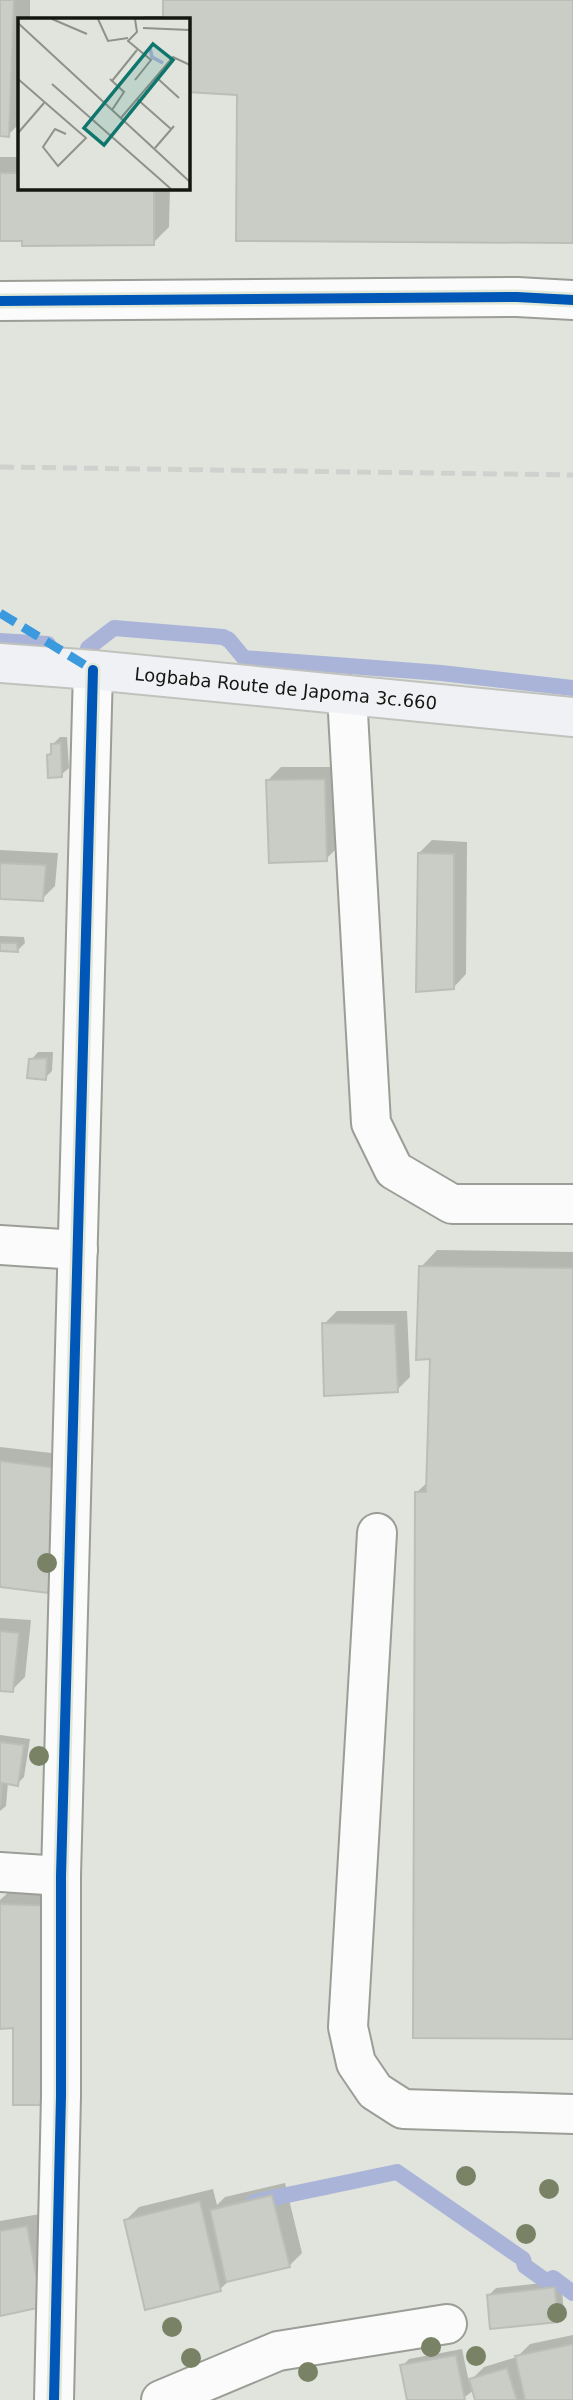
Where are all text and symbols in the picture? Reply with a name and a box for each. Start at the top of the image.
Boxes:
inset map [18,18,189,189]
street label: Logbaba Route de Japoma 3c.660 [134,663,438,714]

